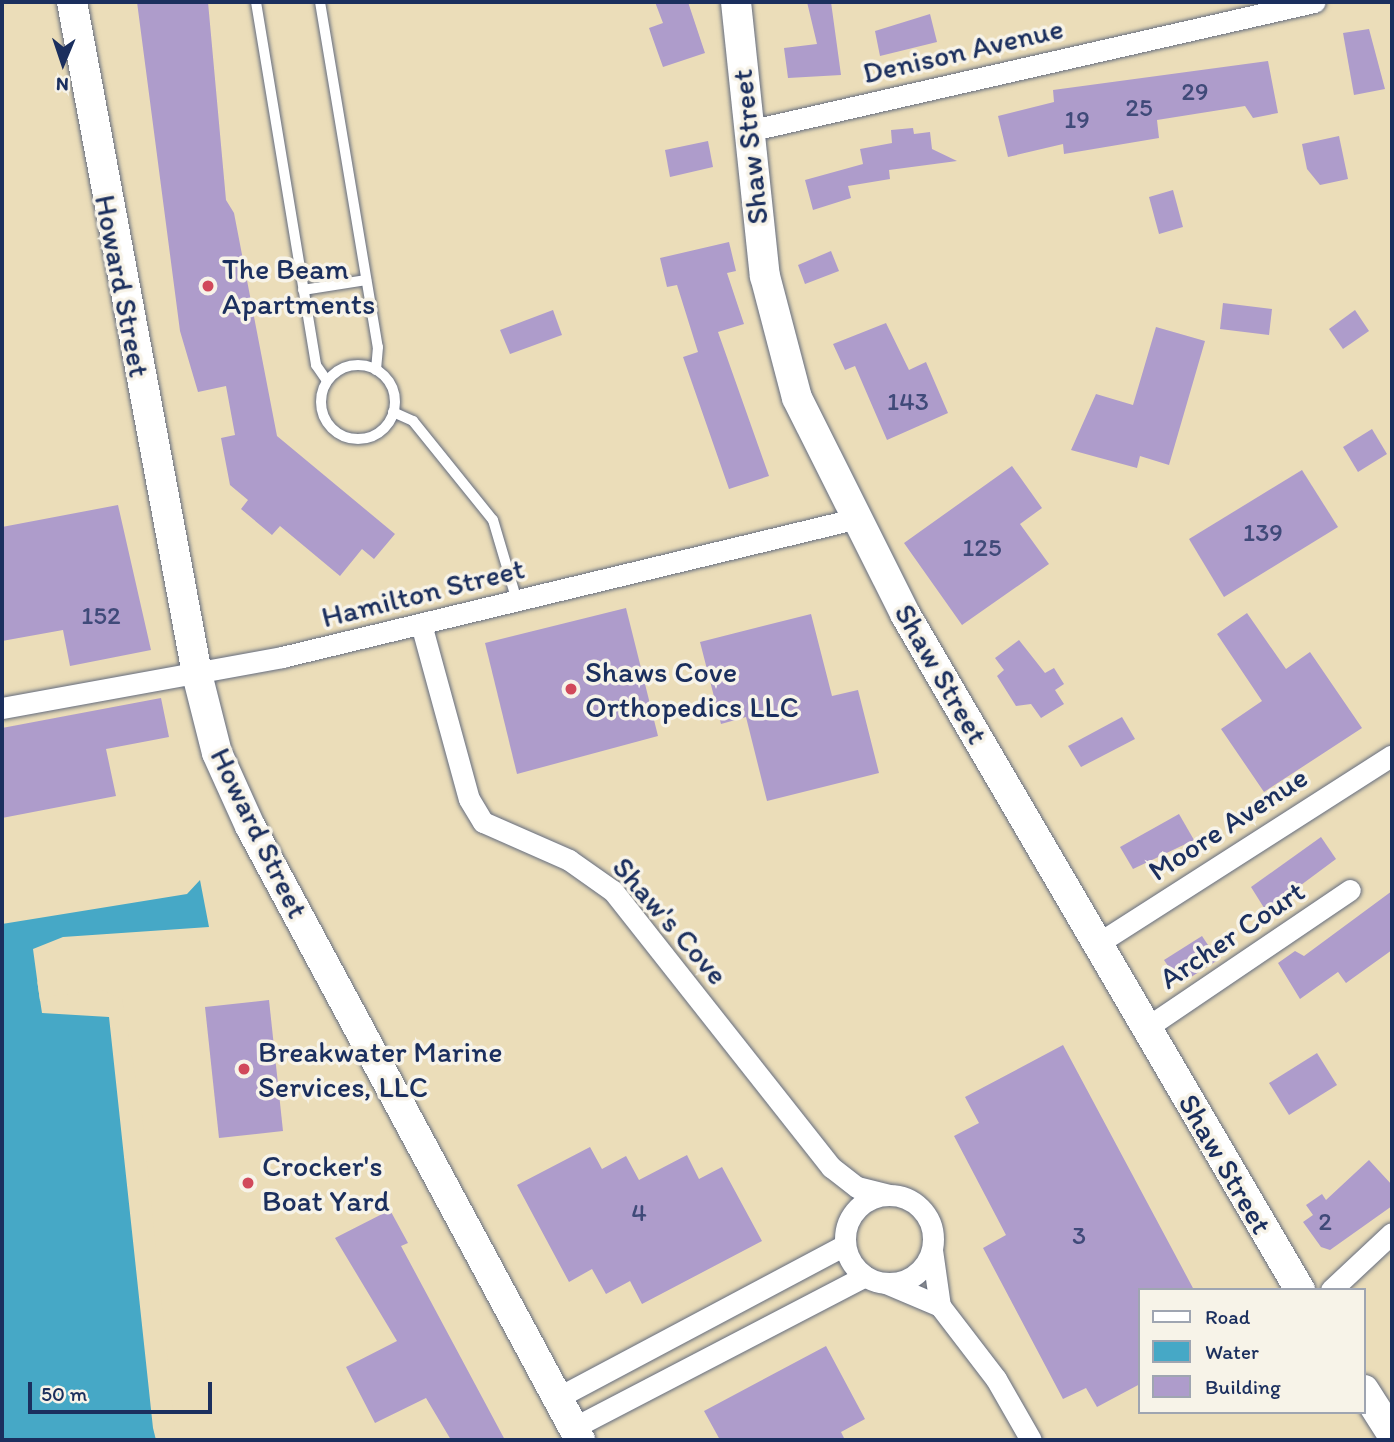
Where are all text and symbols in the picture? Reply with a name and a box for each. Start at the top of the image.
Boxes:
street label: Denison Avenue [859,10,1067,92]
north arrow [28,28,98,98]
street label: Shaw Street [724,68,776,226]
text: N [55,73,69,96]
house number: 29 [1181,76,1209,108]
house number: 25 [1125,92,1153,124]
house number: 19 [1064,104,1090,136]
street label: Howard Street [87,192,157,380]
place label: The Beam Apartments [222,251,375,322]
marker: The Beam Apartments [200,278,216,294]
house number: 143 [887,386,929,418]
house number: 139 [1243,517,1283,549]
house number: 125 [962,532,1002,564]
street label: Hamilton Street [318,550,528,636]
street label: Shaw Street [887,598,995,750]
house number: 152 [81,600,121,632]
place label: Shaws Cove Orthopedics LLC [585,654,799,724]
marker: Shaws Cove Orthopedics LLC [563,681,579,697]
street label: Howard Street [202,742,316,924]
street label: Moore Avenue [1142,760,1314,888]
street label: Shaw's Cove [605,850,735,992]
street label: Archer Court [1152,873,1312,997]
place label: Breakwater Marine Services, LLC [258,1034,503,1104]
marker: Breakwater Marine Services, LLC [236,1061,252,1077]
street label: Shaw Street [1171,1088,1279,1240]
place label: Crocker's Boat Yard [262,1148,388,1218]
marker: Crocker's Boat Yard [240,1175,256,1191]
house number: 4 [631,1197,647,1229]
house number: 2 [1318,1206,1332,1238]
house number: 3 [1072,1220,1086,1252]
legend [1138,1288,1366,1414]
text: Road [1205,1304,1250,1329]
text: Water [1205,1339,1259,1364]
scale bar [32,1368,215,1412]
text: Building [1205,1374,1281,1399]
text: 50 m [41,1381,87,1406]

